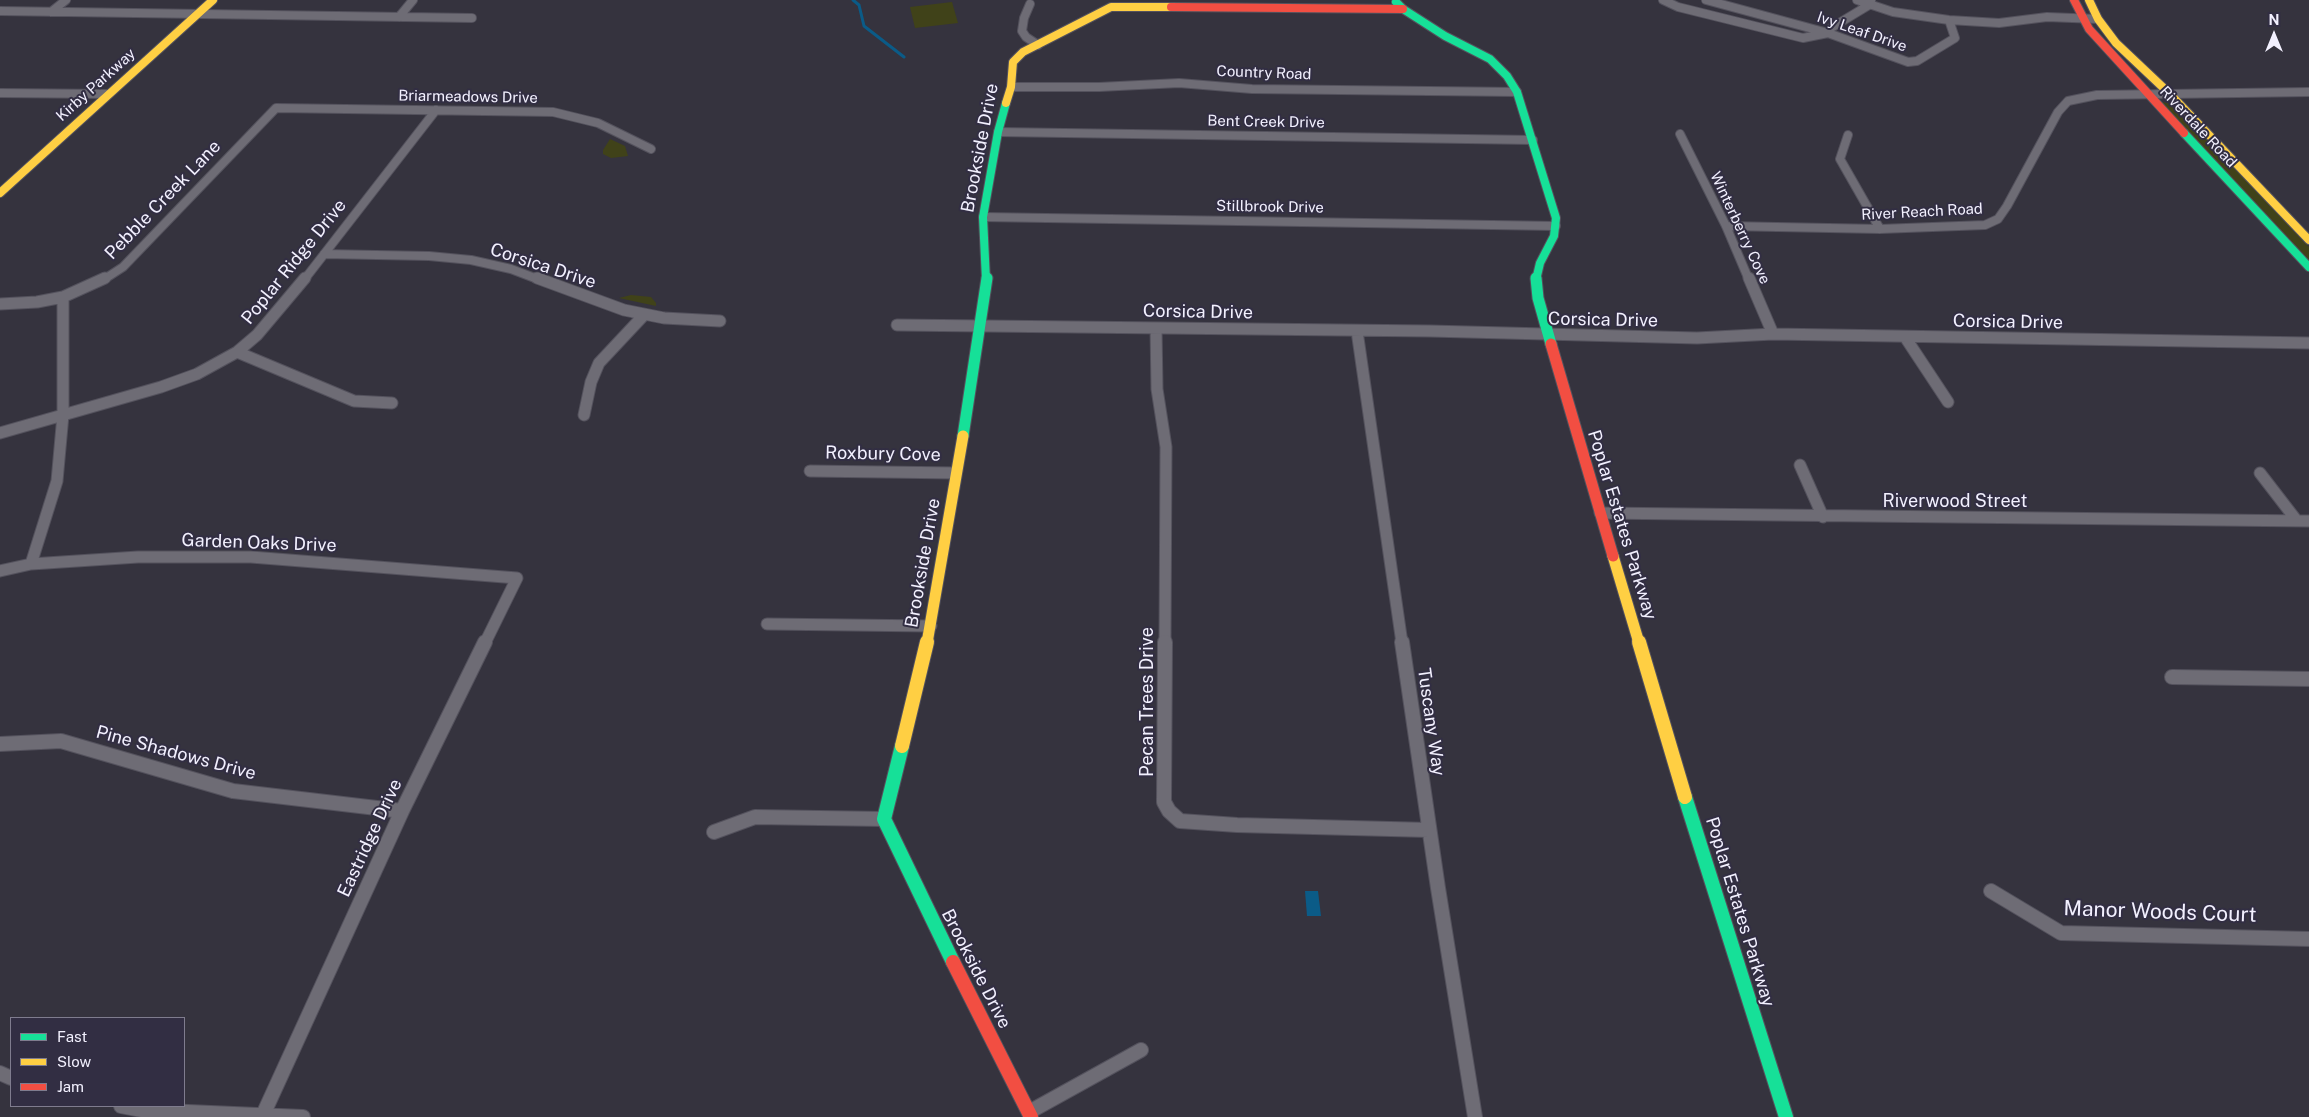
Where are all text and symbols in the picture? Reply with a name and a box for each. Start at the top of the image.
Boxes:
street label: Ivy Leaf Drive [1815,8,1909,56]
north arrow [2249,10,2299,60]
text: N [2269,12,2279,28]
street label: Kirby Parkway [53,45,139,125]
street label: Country Road [1216,62,1312,84]
street label: Brookside Drive [957,82,1003,214]
street label: Riverdale Road [2156,83,2240,171]
street label: Briarmeadows Drive [398,87,538,107]
street label: Bent Creek Drive [1207,112,1325,132]
street label: Pebble Creek Lane [101,136,225,264]
street label: Winterberry Cove [1706,169,1774,287]
street label: Poplar Ridge Drive [237,195,351,329]
street label: Stillbrook Drive [1216,197,1324,217]
street label: River Reach Road [1861,200,1983,224]
street label: Corsica Drive [487,239,599,293]
street label: Corsica Drive [1143,300,1253,324]
street label: Corsica Drive [1548,308,1658,332]
street label: Corsica Drive [1953,310,2063,334]
street label: Poplar Estates Parkway [1583,427,1661,623]
street label: Roxbury Cove [825,442,941,466]
street label: Riverwood Street [1883,490,2027,512]
street label: Brookside Drive [901,497,945,629]
street label: Garden Oaks Drive [181,529,337,557]
street label: Pecan Trees Drive [1136,627,1158,777]
street label: Tuscany Way [1413,667,1449,777]
street label: Pine Shadows Drive [94,721,258,785]
street label: Eastridge Drive [333,776,407,900]
street label: Poplar Estates Parkway [1701,814,1779,1010]
street label: Manor Woods Court [2063,896,2257,928]
street label: Brookside Drive [937,906,1015,1032]
legend [10,1017,185,1107]
text: Fast [57,1028,87,1045]
text: Slow [57,1053,91,1070]
text: Jam [57,1078,84,1095]

